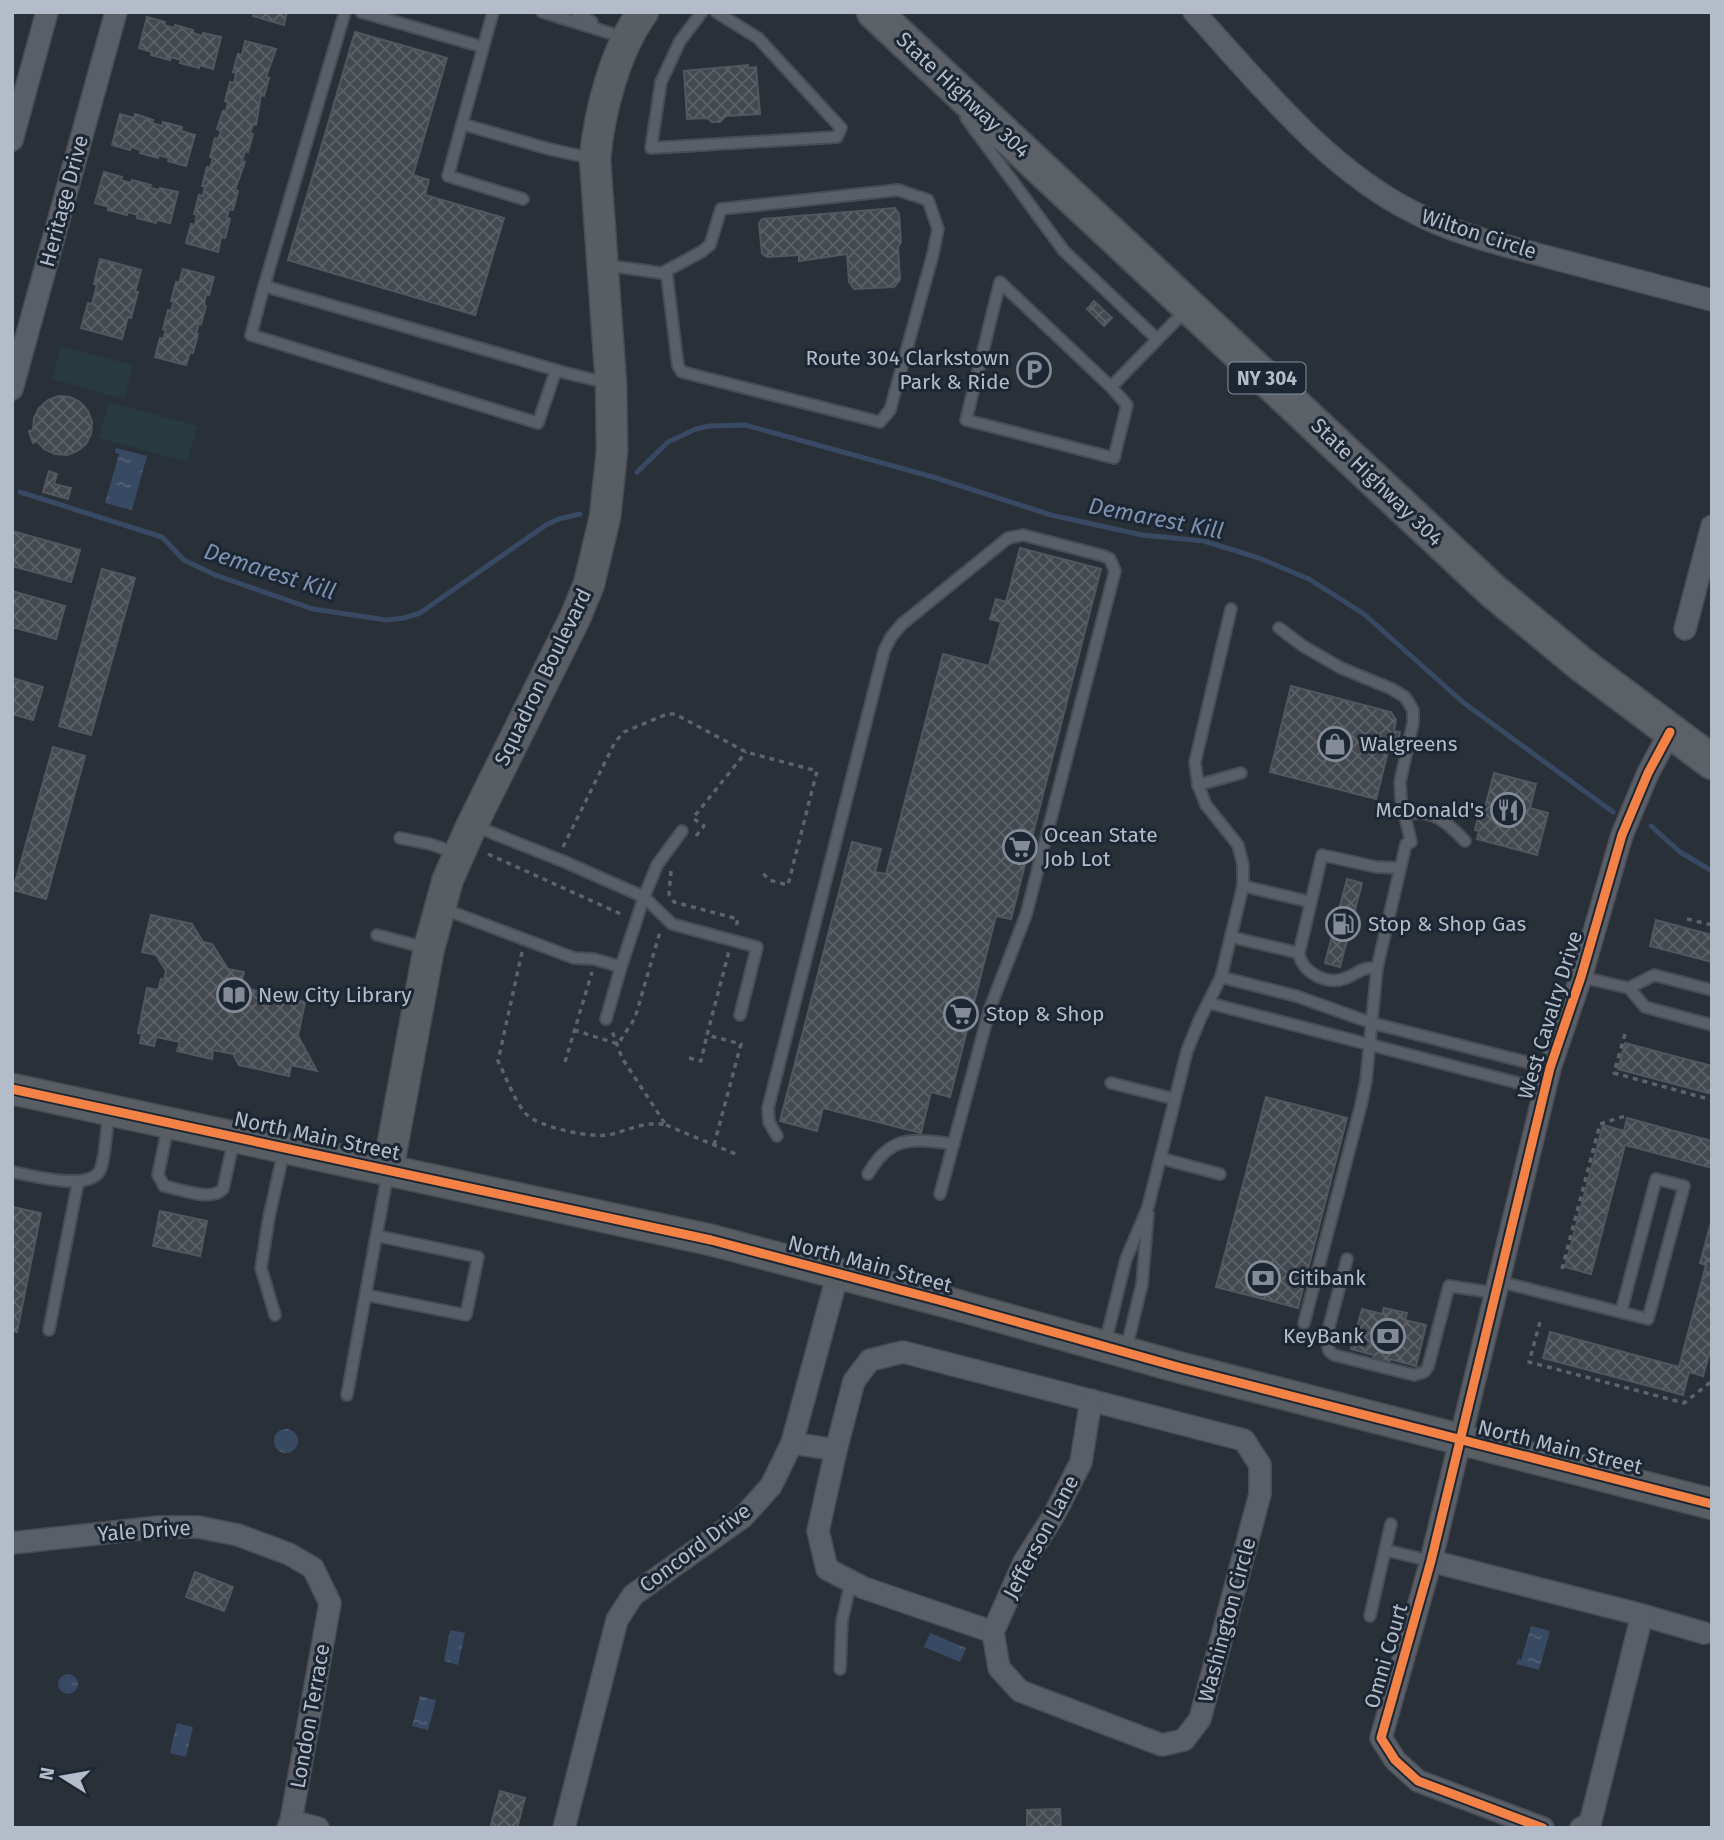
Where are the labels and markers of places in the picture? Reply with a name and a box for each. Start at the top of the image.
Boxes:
place label: Route 304 Clarkstown Park & Ride [805,345,1010,395]
parking icon: Route 304 Clarkstown Park & Ride [1015,351,1053,389]
shop icon: Walgreens [1316,725,1354,763]
place label: Walgreens [1360,731,1458,757]
restaurant icon: McDonald's [1489,791,1527,829]
place label: McDonald's [1376,797,1484,823]
place label: Ocean State Job Lot [1044,822,1158,872]
supermarket icon: Ocean State Job Lot [1001,828,1039,866]
fuel station icon: Stop & Shop Gas [1324,905,1362,943]
place label: Stop & Shop Gas [1368,911,1526,937]
library icon: New City Library [215,976,253,1014]
place label: New City Library [258,982,412,1008]
supermarket icon: Stop & Shop [942,995,980,1033]
place label: Stop & Shop [986,1001,1104,1027]
bank icon: Citibank [1244,1259,1282,1297]
place label: Citibank [1288,1265,1366,1291]
bank icon: KeyBank [1369,1317,1407,1355]
place label: KeyBank [1283,1323,1364,1349]

